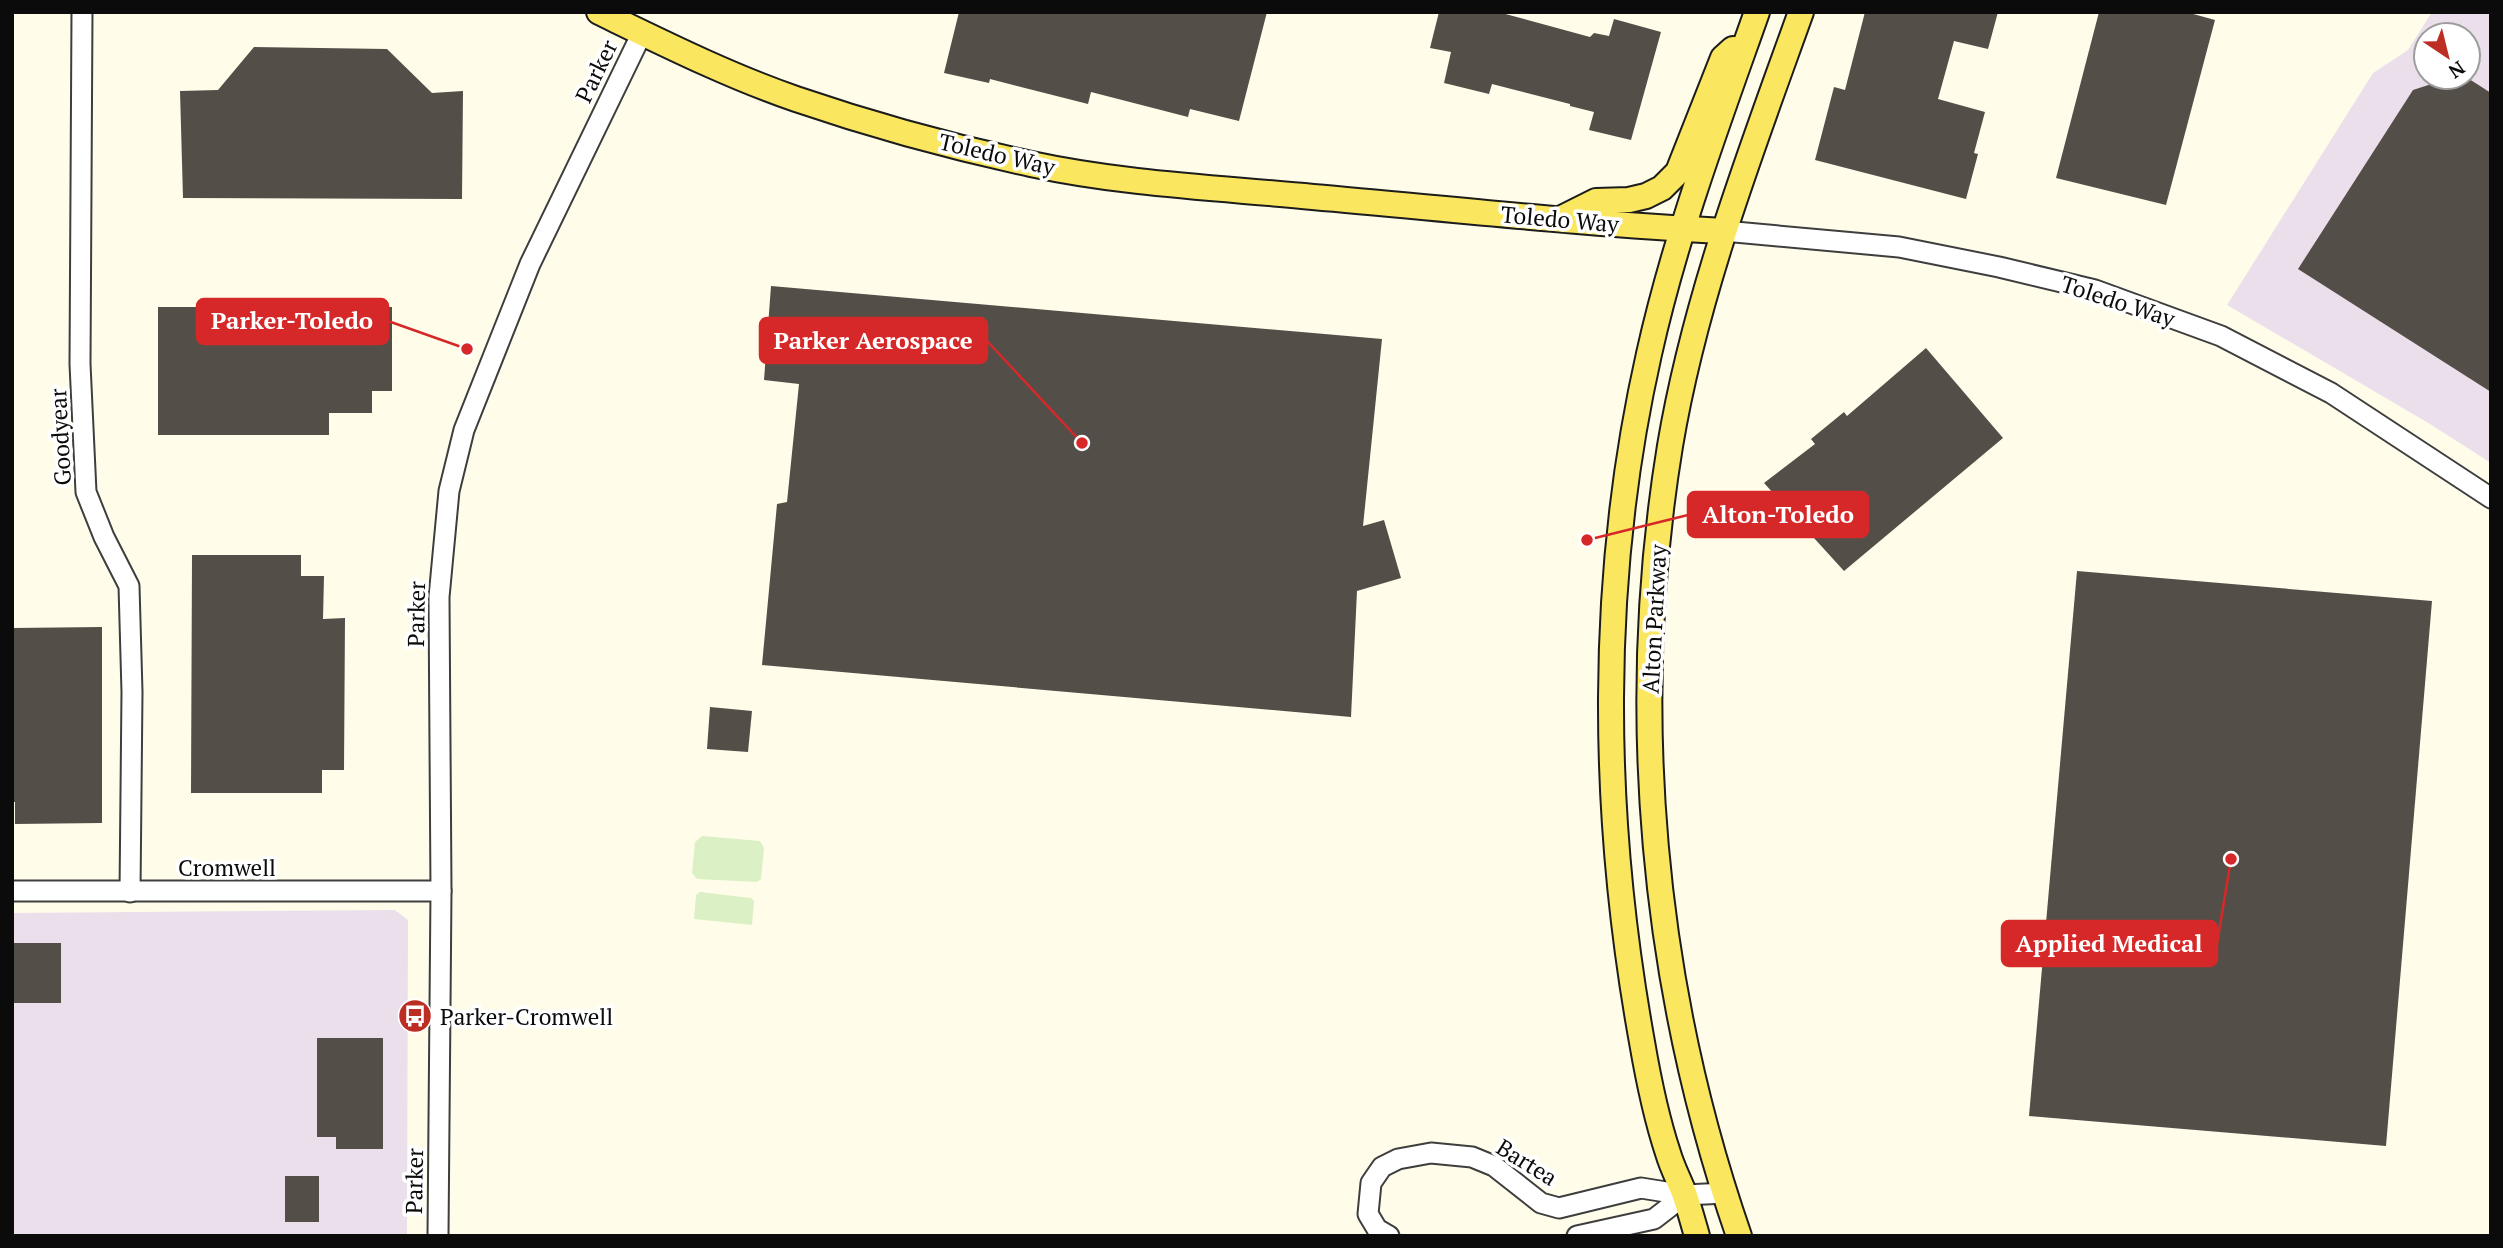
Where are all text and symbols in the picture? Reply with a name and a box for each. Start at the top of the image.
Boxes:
north arrow [2412,21,2482,91]
street label: Parker [568,34,624,108]
text: N [2443,56,2470,85]
street label: Toledo Way [936,126,1058,182]
street label: Toledo Way [1500,198,1621,240]
street label: Toledo Way [2057,268,2179,334]
callout: Parker-Toledo [197,299,388,344]
text: Parker-Toledo [211,304,373,336]
callout: Parker Aerospace [760,318,987,363]
text: Parker Aerospace [773,324,973,356]
street label: Goodyear [42,387,78,486]
callout: Alton-Toledo [1688,492,1868,537]
text: Alton-Toledo [1702,498,1854,530]
street label: Alton Parkway [1635,543,1673,694]
street label: Parker [400,581,432,647]
street label: Cromwell [178,852,276,883]
callout: Applied Medical [2002,921,2217,966]
text: Applied Medical [2016,927,2202,959]
bus stop icon: Parker-Cromwell [396,997,434,1035]
place label: Parker-Cromwell [440,1001,613,1032]
street label: Bartea [1491,1131,1564,1193]
street label: Parker [398,1148,430,1214]

